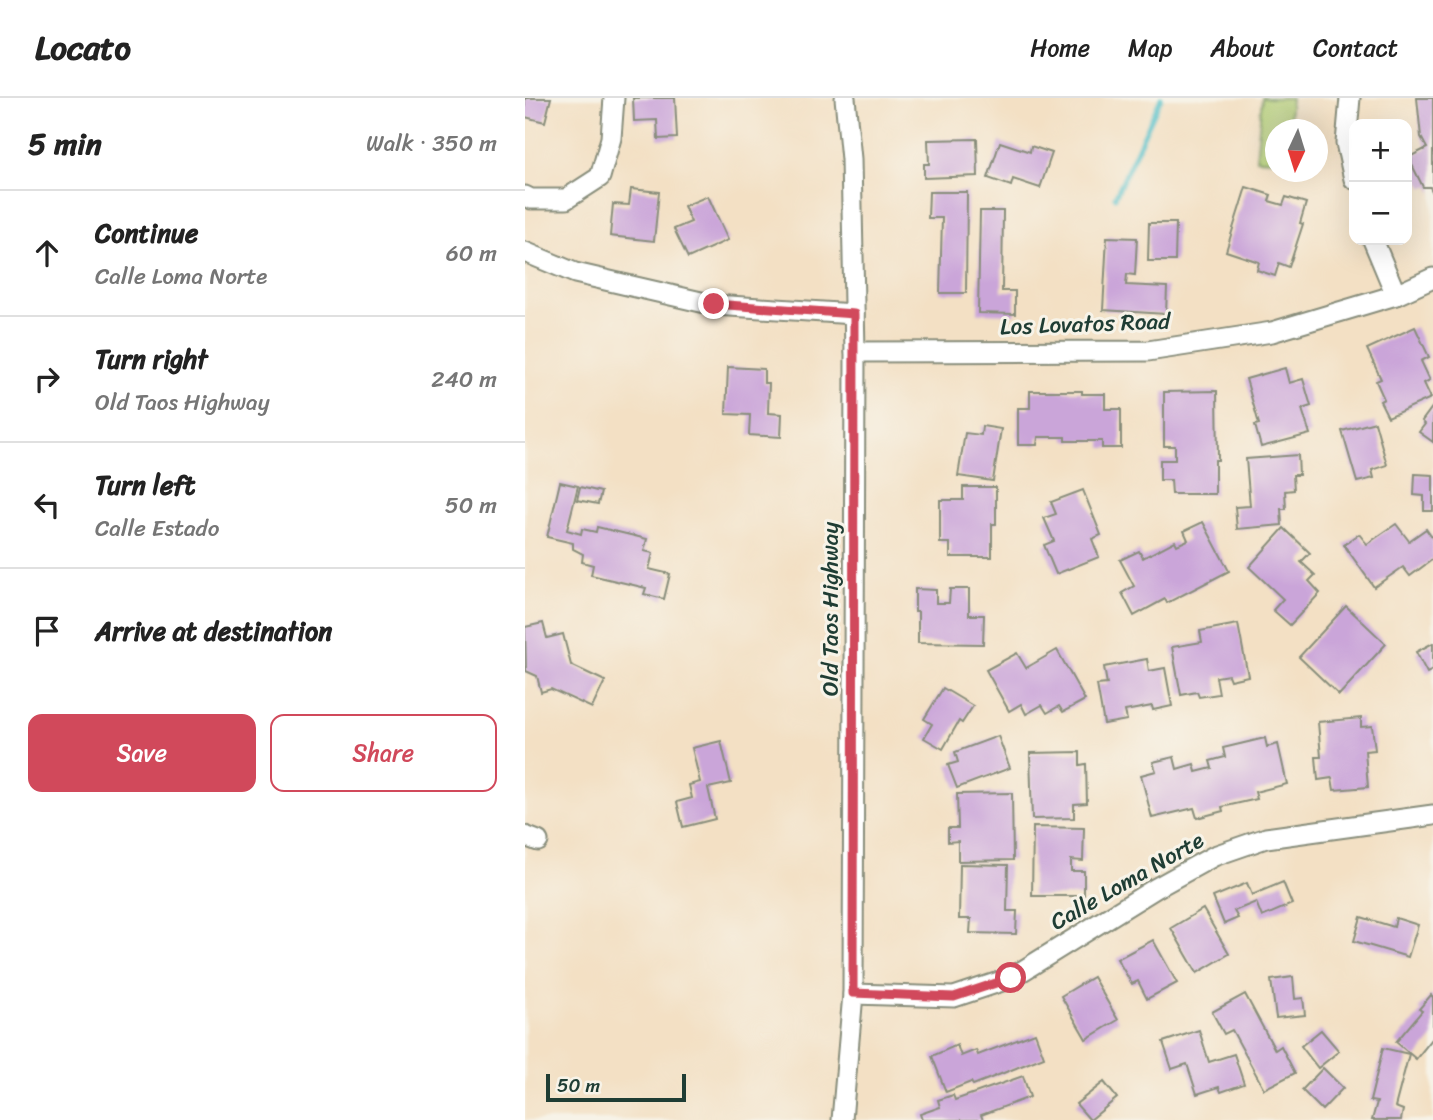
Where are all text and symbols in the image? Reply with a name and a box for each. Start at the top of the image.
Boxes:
text: Locato [35,19,131,77]
text: Home [1030,27,1090,69]
text: Map [1128,27,1172,69]
text: About [1210,27,1275,69]
text: Contact [1313,27,1398,69]
text: 5 min [28,117,102,171]
north arrow [1265,119,1328,182]
map controls [1349,119,1412,245]
button: + [1349,119,1412,182]
text: Walk · 350 m [366,123,497,164]
button: − [1349,182,1412,245]
text: Continue [95,210,198,256]
text: 60 m [446,233,497,274]
icon: ahead [28,234,66,272]
text: Calle Loma Norte [95,256,267,297]
route end [698,288,729,319]
street label: Los Lovatos Road [999,300,1173,347]
text: Turn right [95,336,208,382]
text: 240 m [431,359,497,400]
icon: right [28,360,66,398]
text: Old Taos Highway [95,382,270,423]
text: Turn left [95,462,195,508]
text: 50 m [445,485,497,526]
icon: left [28,486,66,524]
text: Calle Estado [95,508,219,549]
street label: Old Taos Highway [810,522,851,696]
text: Arrive at destination [95,608,332,654]
icon: arrive [28,612,66,650]
button: Save [28,714,256,792]
button: Share [270,714,497,792]
street label: Calle Loma Norte [1042,820,1212,942]
route start [995,962,1026,993]
text: 50 m [557,1069,600,1102]
scale bar [546,1071,686,1103]

